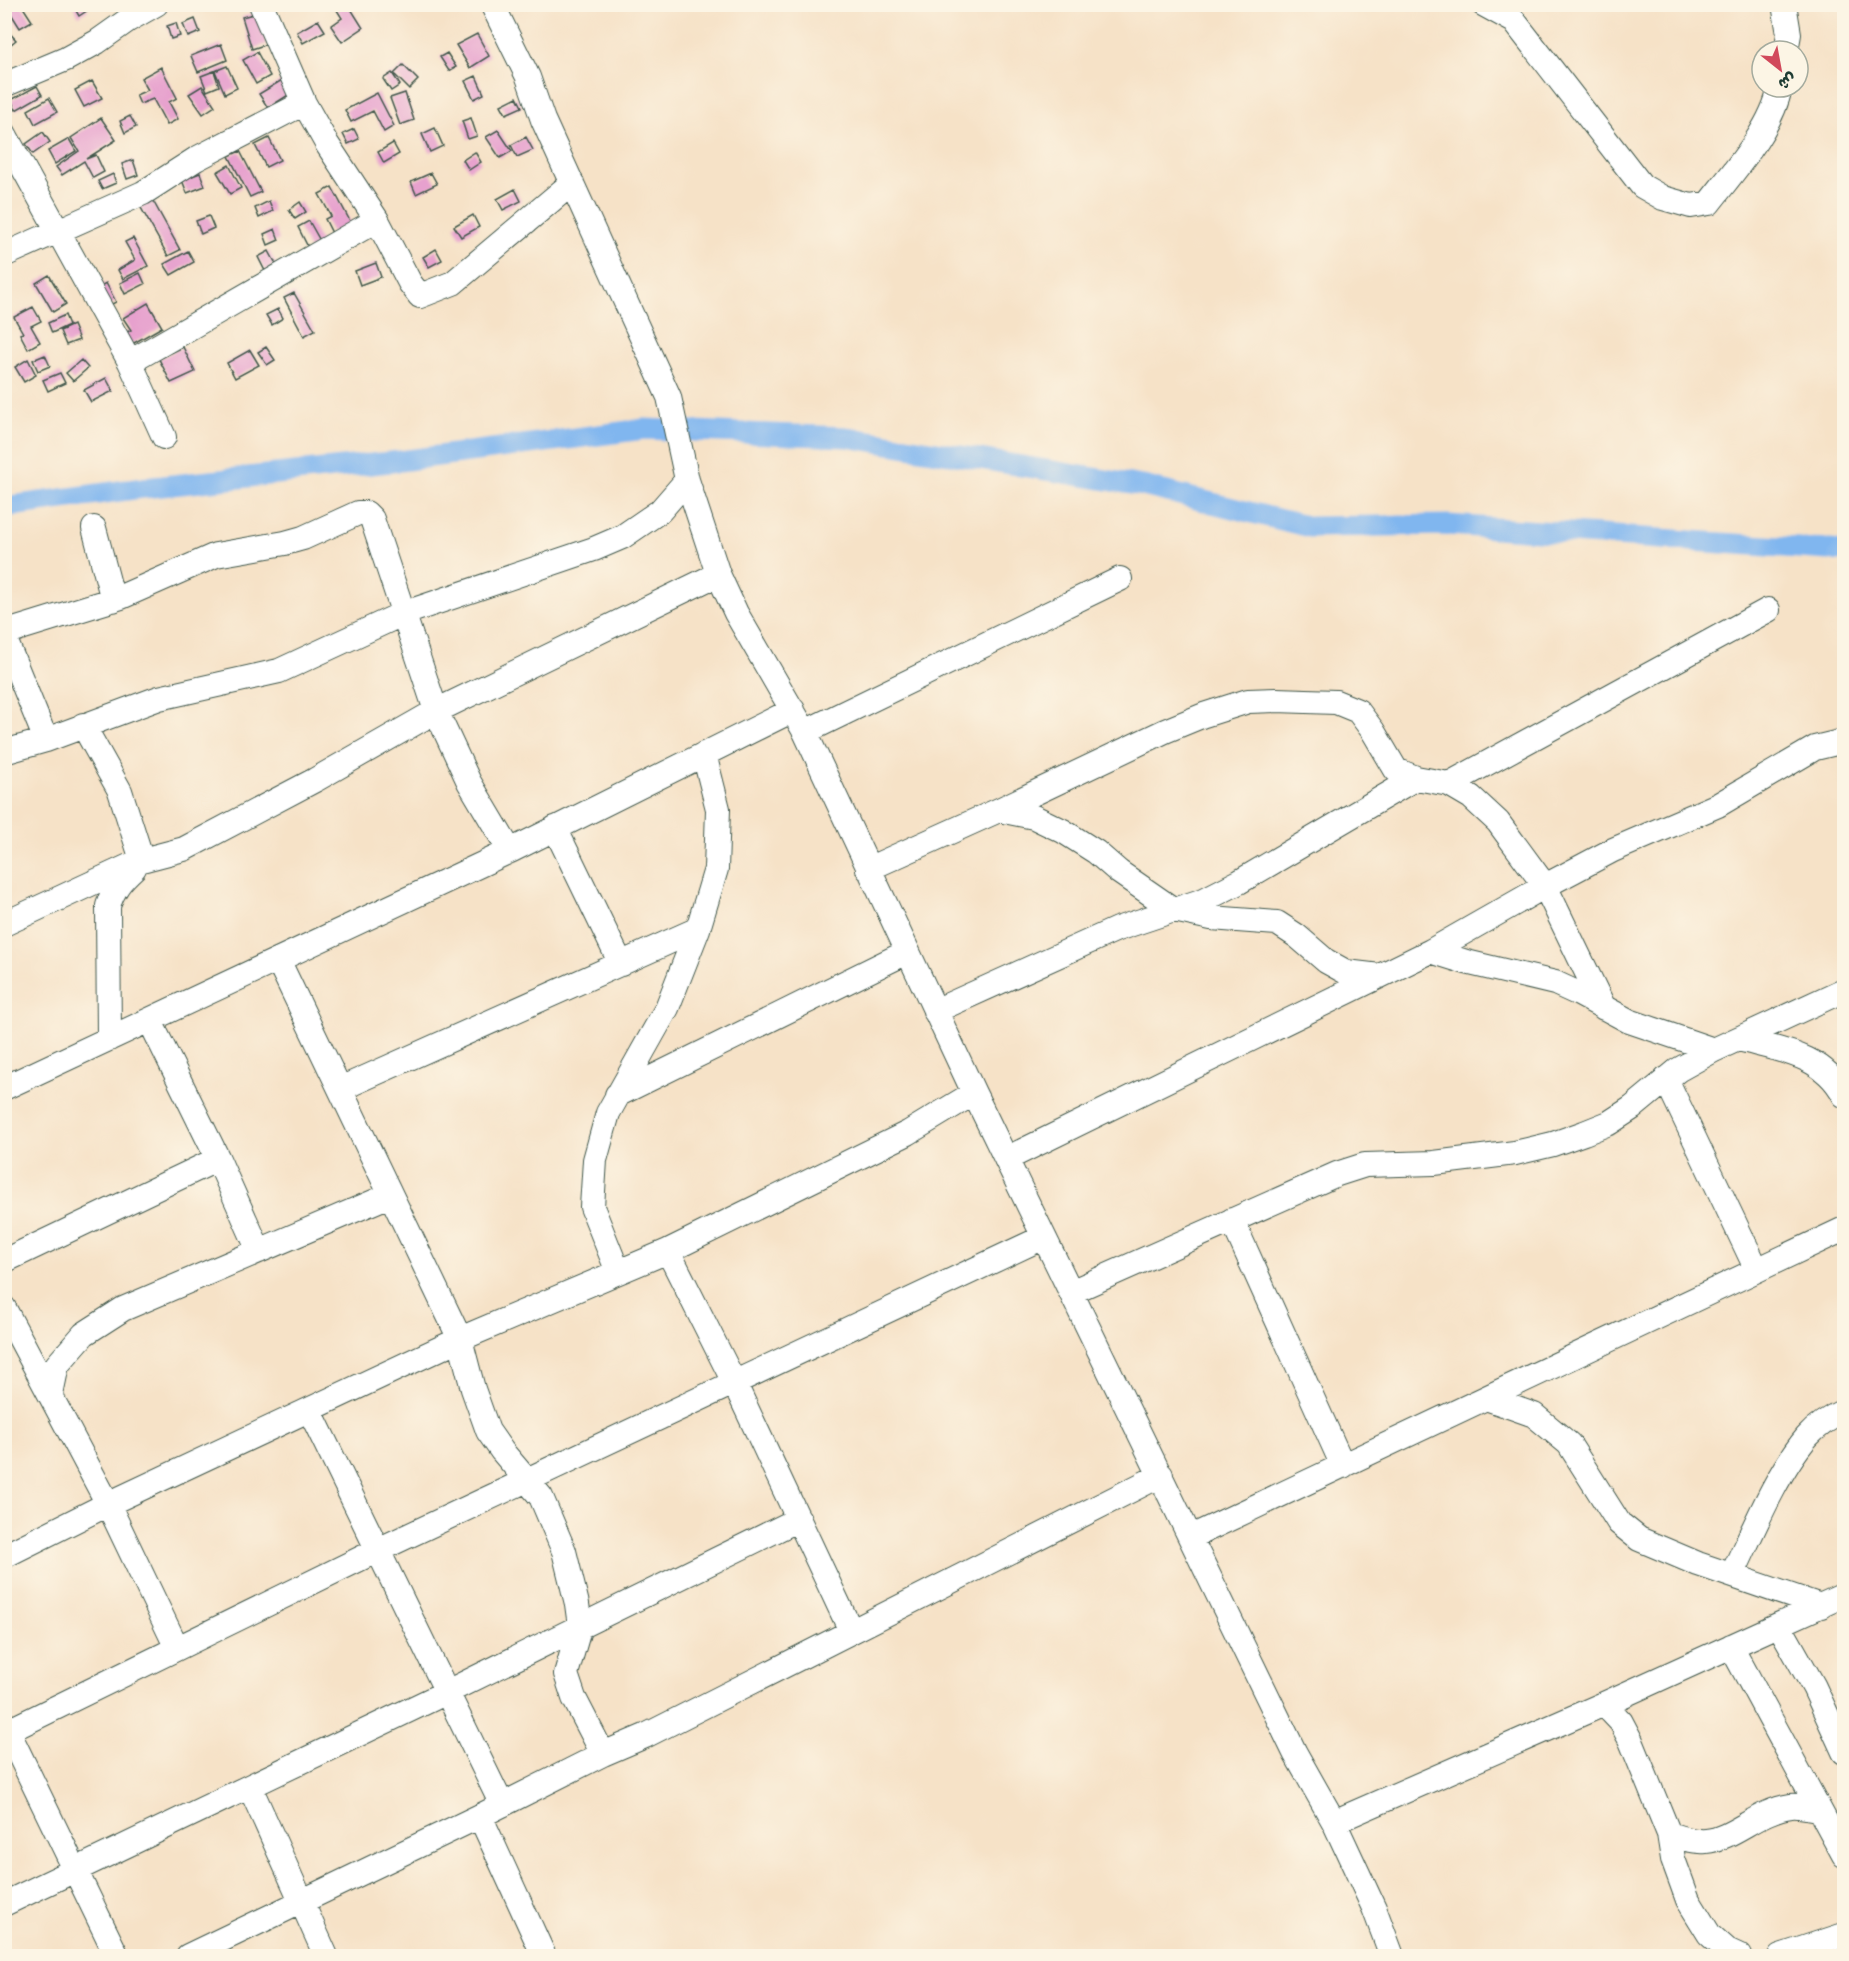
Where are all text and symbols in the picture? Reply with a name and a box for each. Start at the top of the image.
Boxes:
north arrow [1750,39,1810,99]
text: ش [1775,68,1799,93]

